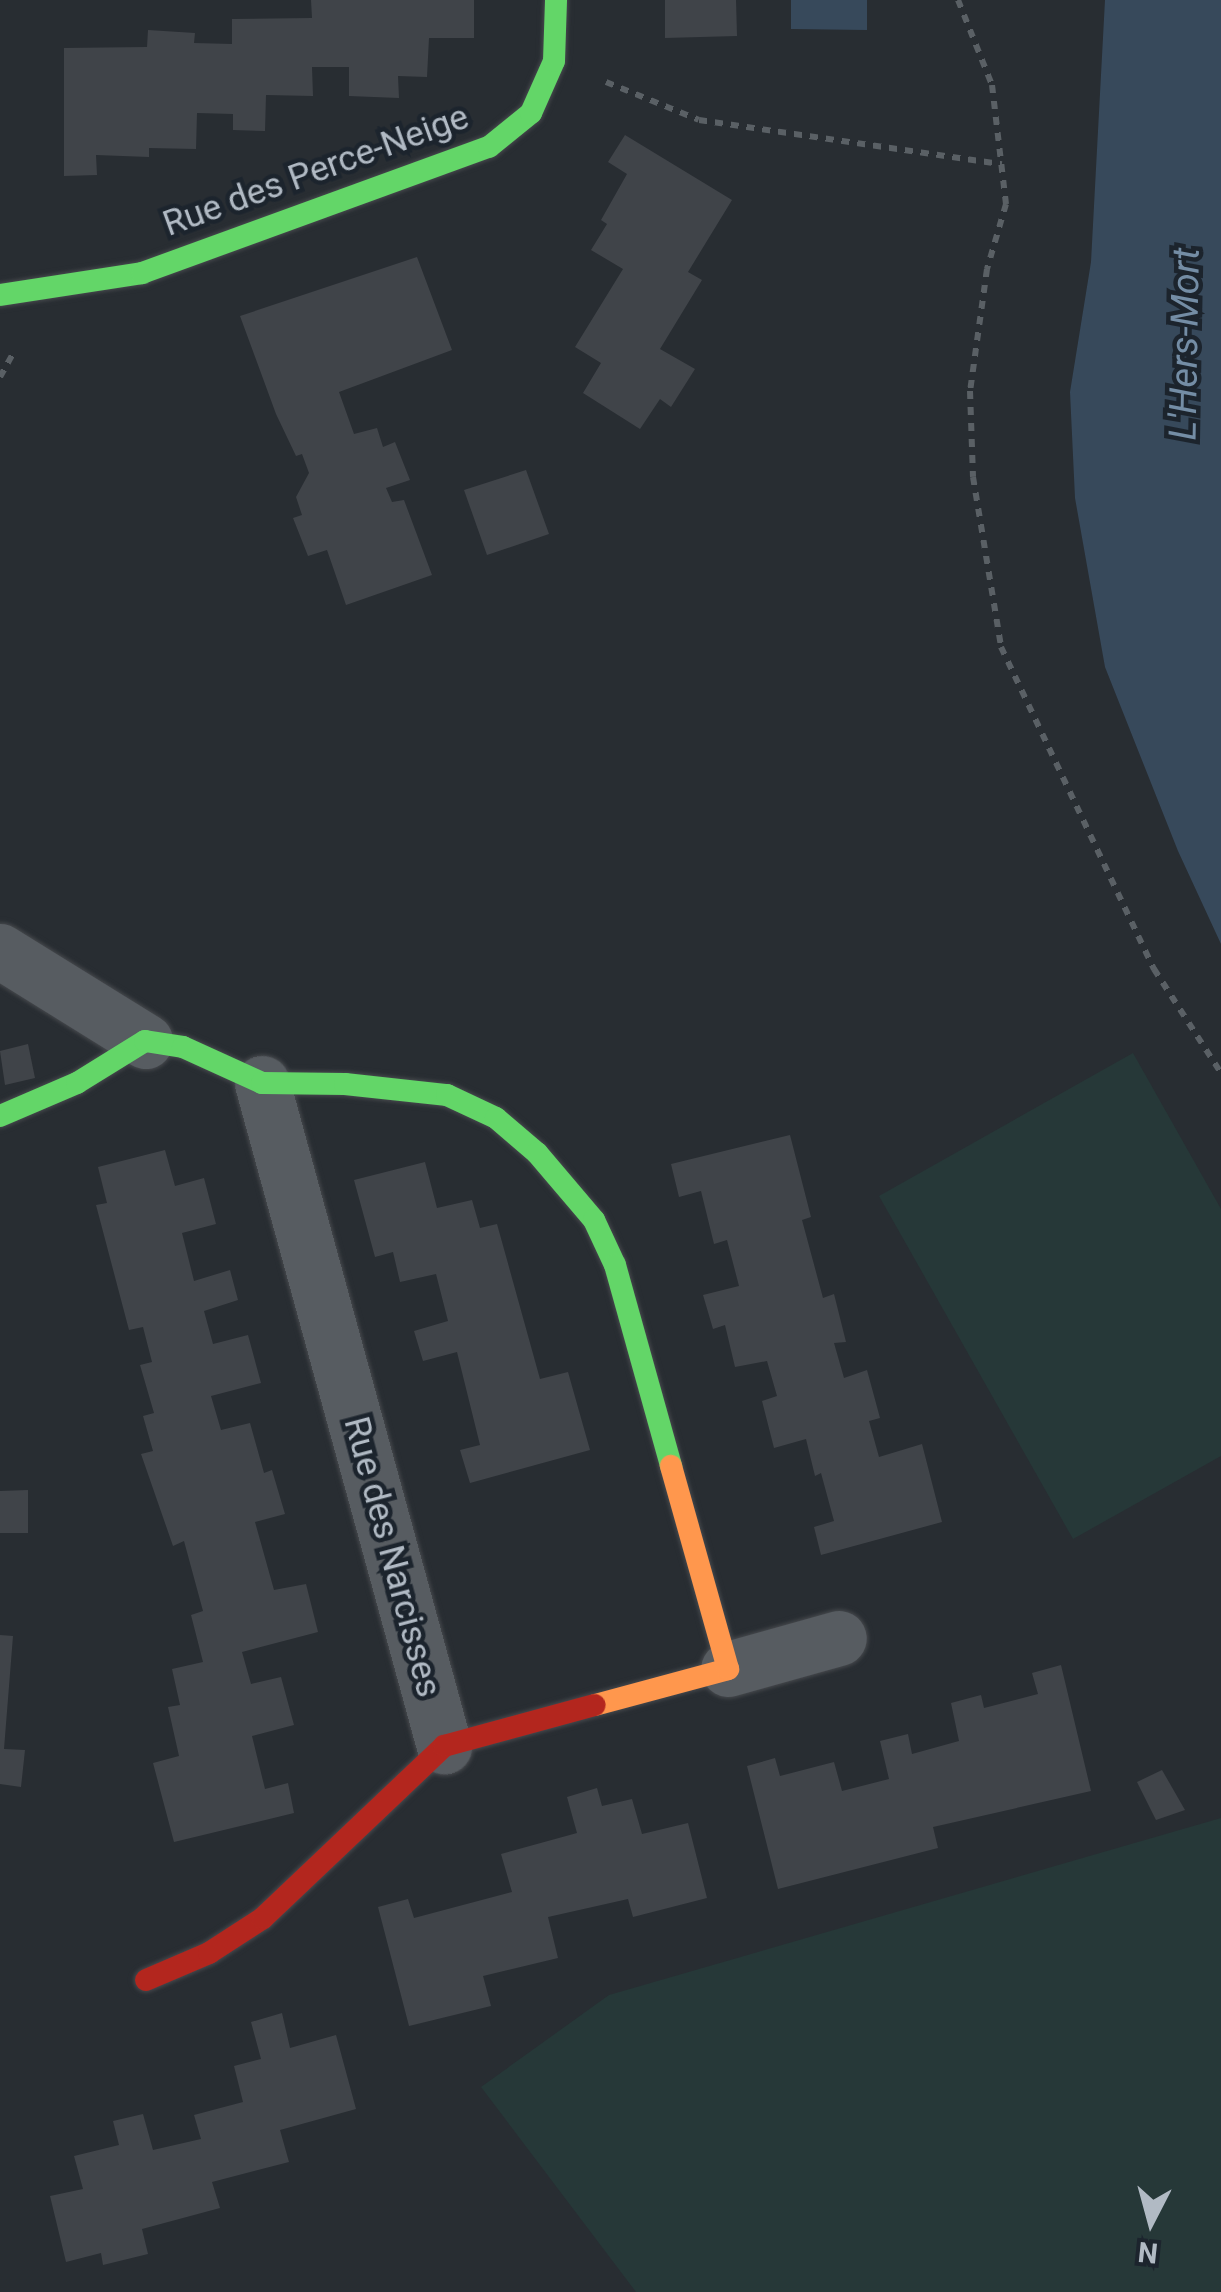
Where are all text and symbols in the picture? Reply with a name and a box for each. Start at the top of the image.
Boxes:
street label: Rue des Perce-Neige [158,96,474,246]
water label: L'Hers-Mort [1161,247,1209,441]
street label: Rue des Narcisses [334,1412,450,1702]
north arrow [1101,2172,1201,2272]
text: N [1136,2235,1159,2270]

